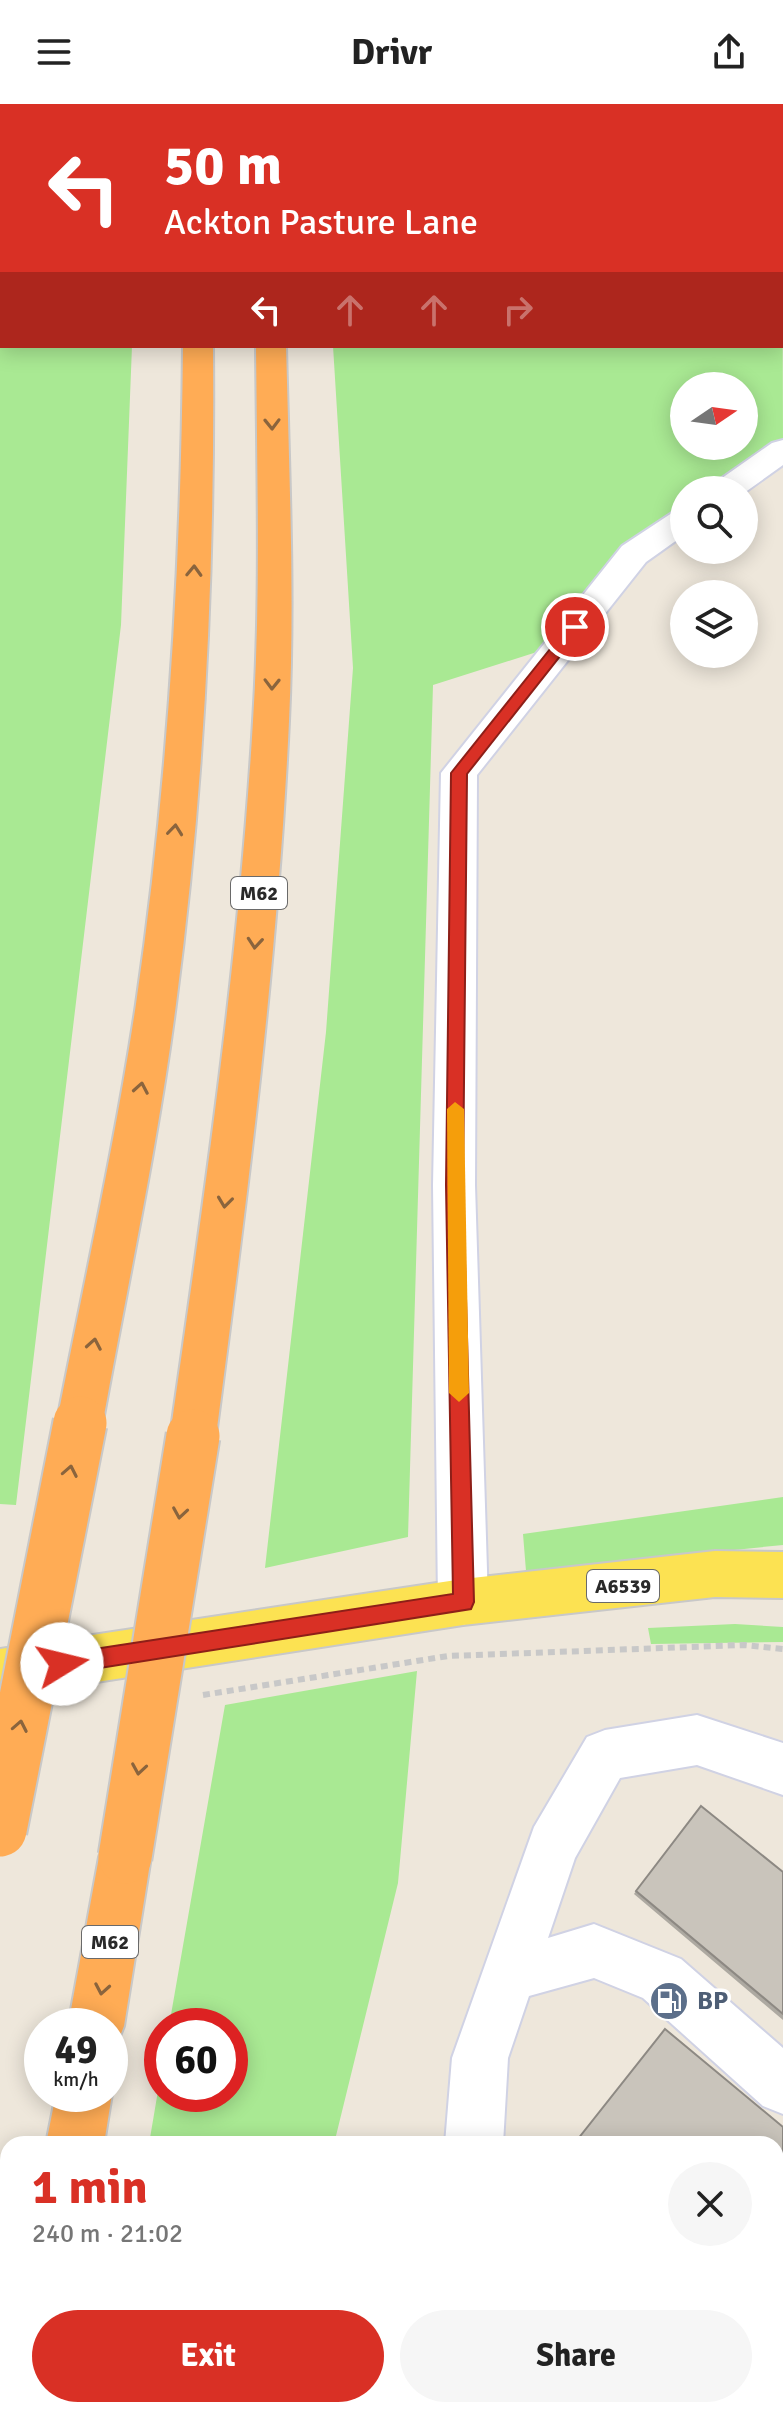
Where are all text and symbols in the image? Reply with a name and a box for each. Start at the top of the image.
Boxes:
icon: menu [32,30,76,74]
text: Drivr [351,30,432,75]
icon: share [707,30,751,74]
text: 50 m [164,131,282,200]
icon: left [32,136,136,240]
text: Ackton Pasture Lane [164,200,478,245]
icon: left [244,288,288,332]
icon: ahead [328,288,372,332]
icon: ahead [412,288,456,332]
icon: right [496,288,540,332]
north arrow [670,372,758,460]
map controls [670,372,758,668]
one-way arrow [264,418,281,431]
button: search [670,476,758,564]
one-way arrow [185,564,202,577]
button: layers [670,580,758,668]
pin [541,593,609,661]
icon: arrive [553,605,597,649]
one-way arrow [263,678,281,691]
one-way arrow [166,823,183,836]
road number: M62 [231,877,287,909]
one-way arrow [247,937,264,950]
one-way arrow [131,1081,148,1095]
one-way arrow [217,1195,234,1208]
one-way arrow [85,1337,102,1351]
one-way arrow [61,1464,78,1478]
one-way arrow [173,1506,190,1519]
road number: A6539 [587,1570,659,1602]
position arrow [20,1622,104,1706]
one-way arrow [11,1719,28,1733]
one-way arrow [131,1763,148,1776]
road number: M62 [82,1926,138,1958]
fuel station icon: BP [648,1980,690,2022]
one-way arrow [95,1982,112,1996]
place label: BP [697,1985,728,2017]
speed limit sign: 60 [144,2008,248,2112]
text: 49 [54,2025,98,2075]
text: km/h [53,2067,99,2092]
text: 1 min [32,2158,148,2217]
button: close [668,2162,752,2246]
text: 240 m · 21:02 [32,2218,183,2250]
button: Exit [32,2310,384,2402]
button: Share [400,2310,752,2402]

